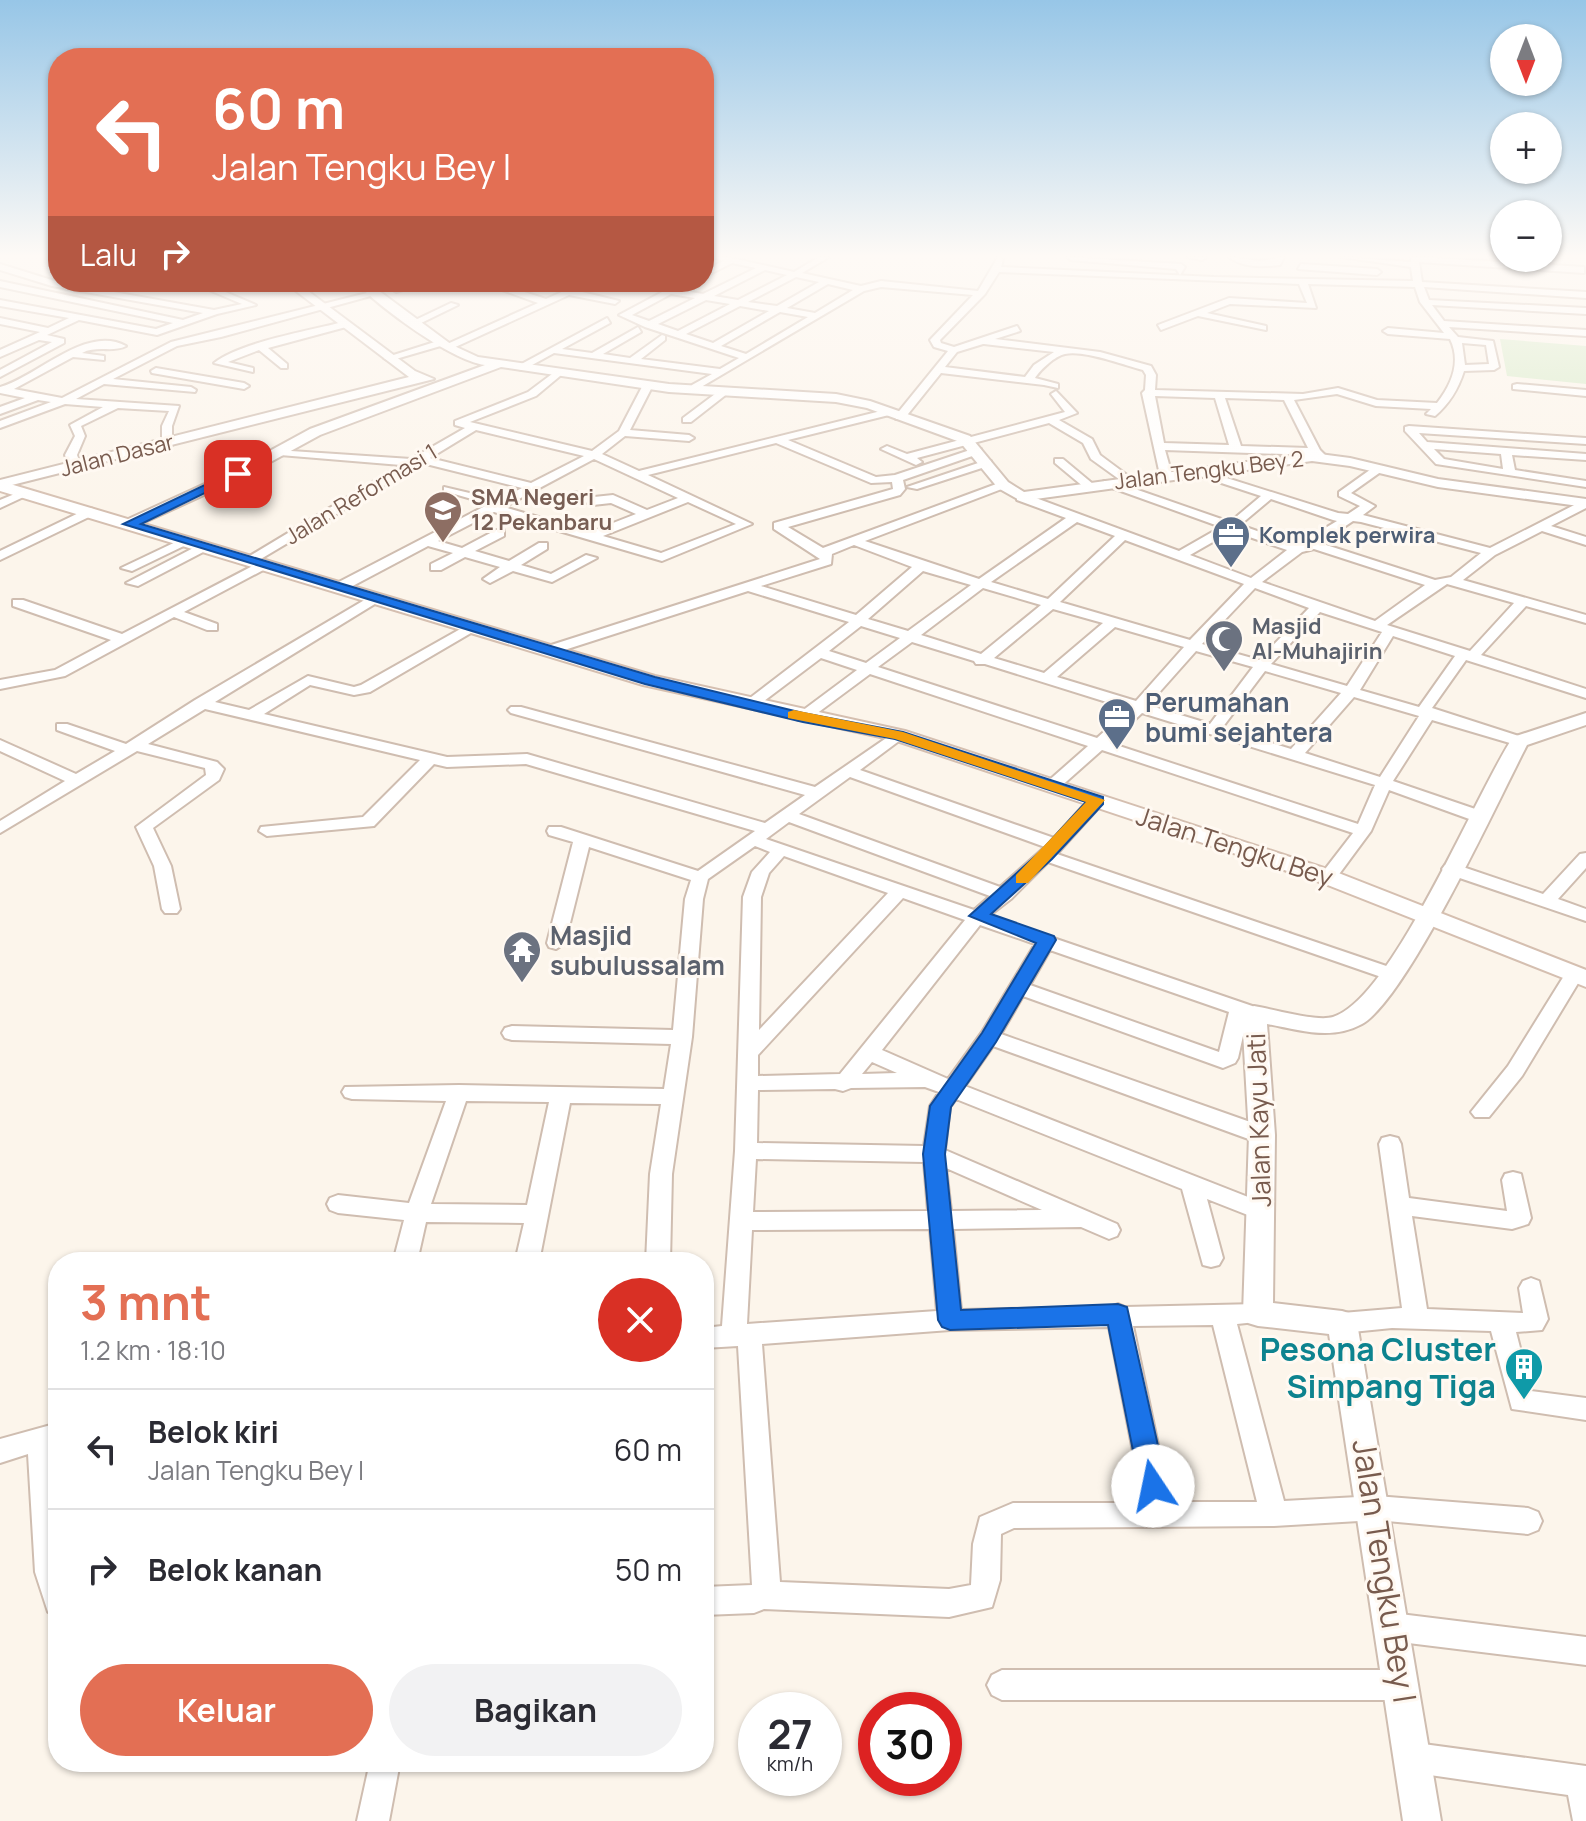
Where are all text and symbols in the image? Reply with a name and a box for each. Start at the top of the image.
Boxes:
north arrow [1490,24,1562,96]
map controls [1490,24,1562,272]
text: 60 m [212,69,345,146]
icon: left [80,80,184,184]
button: + [1490,112,1562,184]
text: Jalan Tengku Bey I [212,142,511,191]
button: − [1490,200,1562,272]
icon: right [153,232,197,276]
text: Lalu [80,234,137,275]
street label: Jalan Dasar [57,426,177,484]
street label: Jalan Reformasi 1 [279,437,443,551]
pin [204,440,272,508]
street label: Jalan Tengku Bey 2 [1113,444,1305,496]
icon: arrive [216,452,260,496]
place label: SMA Negeri 12 Pekanbaru [471,482,612,537]
school or university icon: SMA Negeri 12 Pekanbaru [422,489,464,544]
office icon: Komplek perwira [1210,514,1252,569]
place label: Komplek perwira [1259,520,1436,550]
place label: Masjid Al-Muhajirin [1252,611,1382,666]
mosque icon: Masjid Al-Muhajirin [1203,618,1245,673]
place label: Perumahan bumi sejahtera [1145,684,1333,750]
office icon: Perumahan bumi sejahtera [1096,696,1138,751]
street label: Jalan Tengku Bey [1132,797,1338,895]
place label: Masjid subulussalam [550,917,725,983]
temple icon: Masjid subulussalam [501,929,543,984]
street label: Jalan Kayu Jati [1237,1032,1279,1208]
text: 3 mnt [80,1269,211,1334]
button: close [598,1278,682,1362]
place label: Pesona Cluster Simpang Tiga [1260,1327,1496,1408]
text: 1.2 km · 18:10 [80,1332,226,1368]
building icon: Pesona Cluster Simpang Tiga [1503,1346,1545,1401]
text: Belok kiri [148,1411,279,1452]
icon: left [80,1427,124,1471]
text: 60 m [614,1429,682,1470]
street label: Jalan Tengku Bey I [1342,1436,1428,1706]
position arrow [1111,1444,1195,1528]
text: Jalan Tengku Bey I [148,1452,364,1488]
icon: right [80,1547,124,1591]
text: Belok kanan [148,1549,322,1590]
text: 50 m [615,1549,682,1590]
button: Keluar [80,1664,373,1756]
button: Bagikan [389,1664,682,1756]
speed limit sign: 30 [858,1692,962,1796]
text: 27 [767,1706,813,1761]
text: km/h [767,1750,813,1777]

